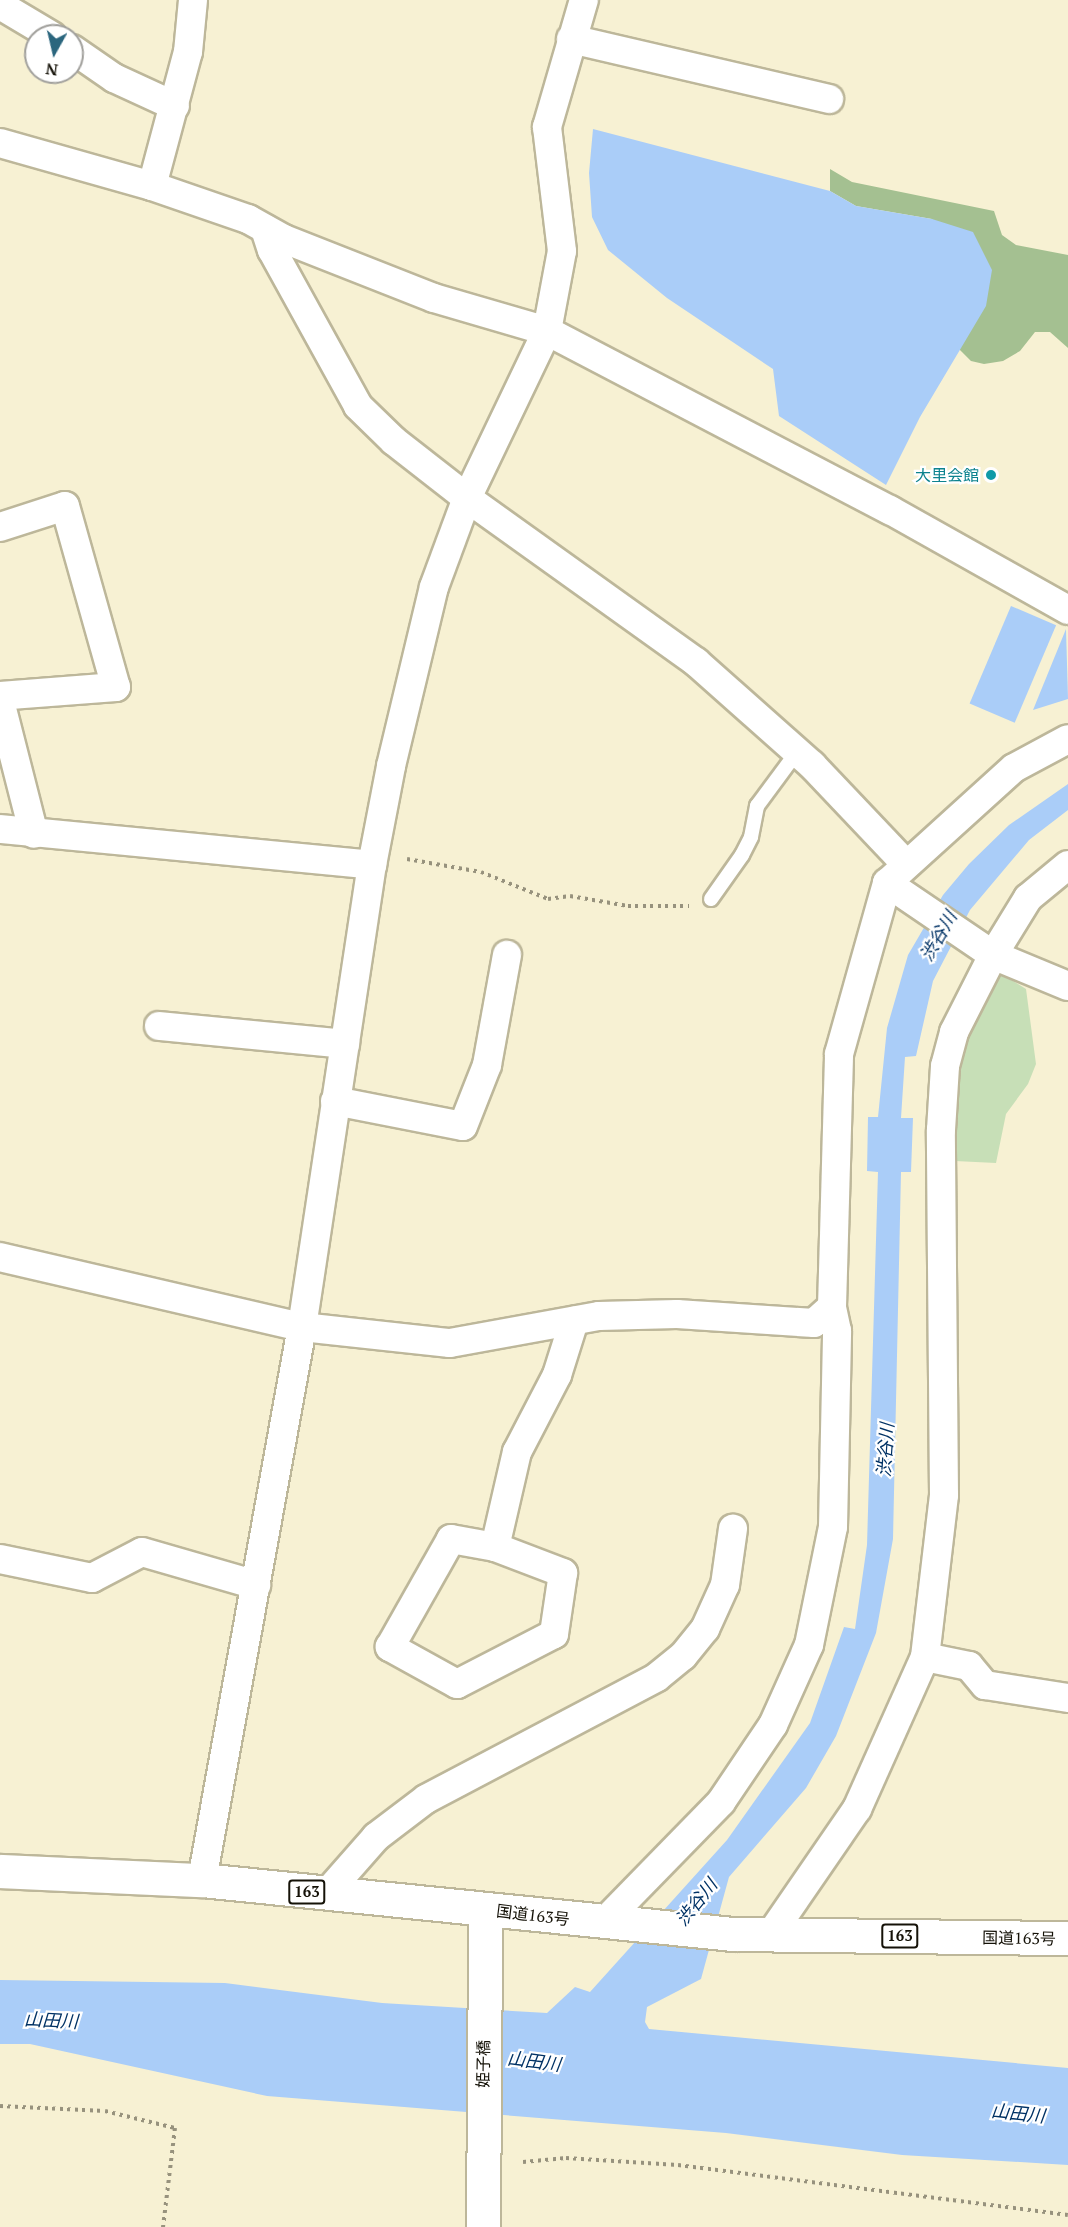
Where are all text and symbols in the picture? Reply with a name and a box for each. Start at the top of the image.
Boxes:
north arrow [24,24,84,84]
text: N [44,58,59,82]
place label: 大里会館 [915,465,979,485]
marker: 大里会館 [984,468,998,482]
water label: 渋谷川 [915,907,961,965]
water label: 渋谷川 [872,1422,898,1478]
water label: 渋谷川 [671,1874,721,1930]
road number: 163 [288,1880,326,1904]
street label: 国道163号 [495,1901,571,1929]
road number: 163 [880,1924,920,1948]
street label: 国道163号 [982,1928,1056,1948]
water label: 山田川 [23,2008,79,2032]
street label: 姫子橋 [473,2040,493,2088]
water label: 山田川 [506,2047,562,2075]
water label: 山田川 [990,2099,1046,2127]

